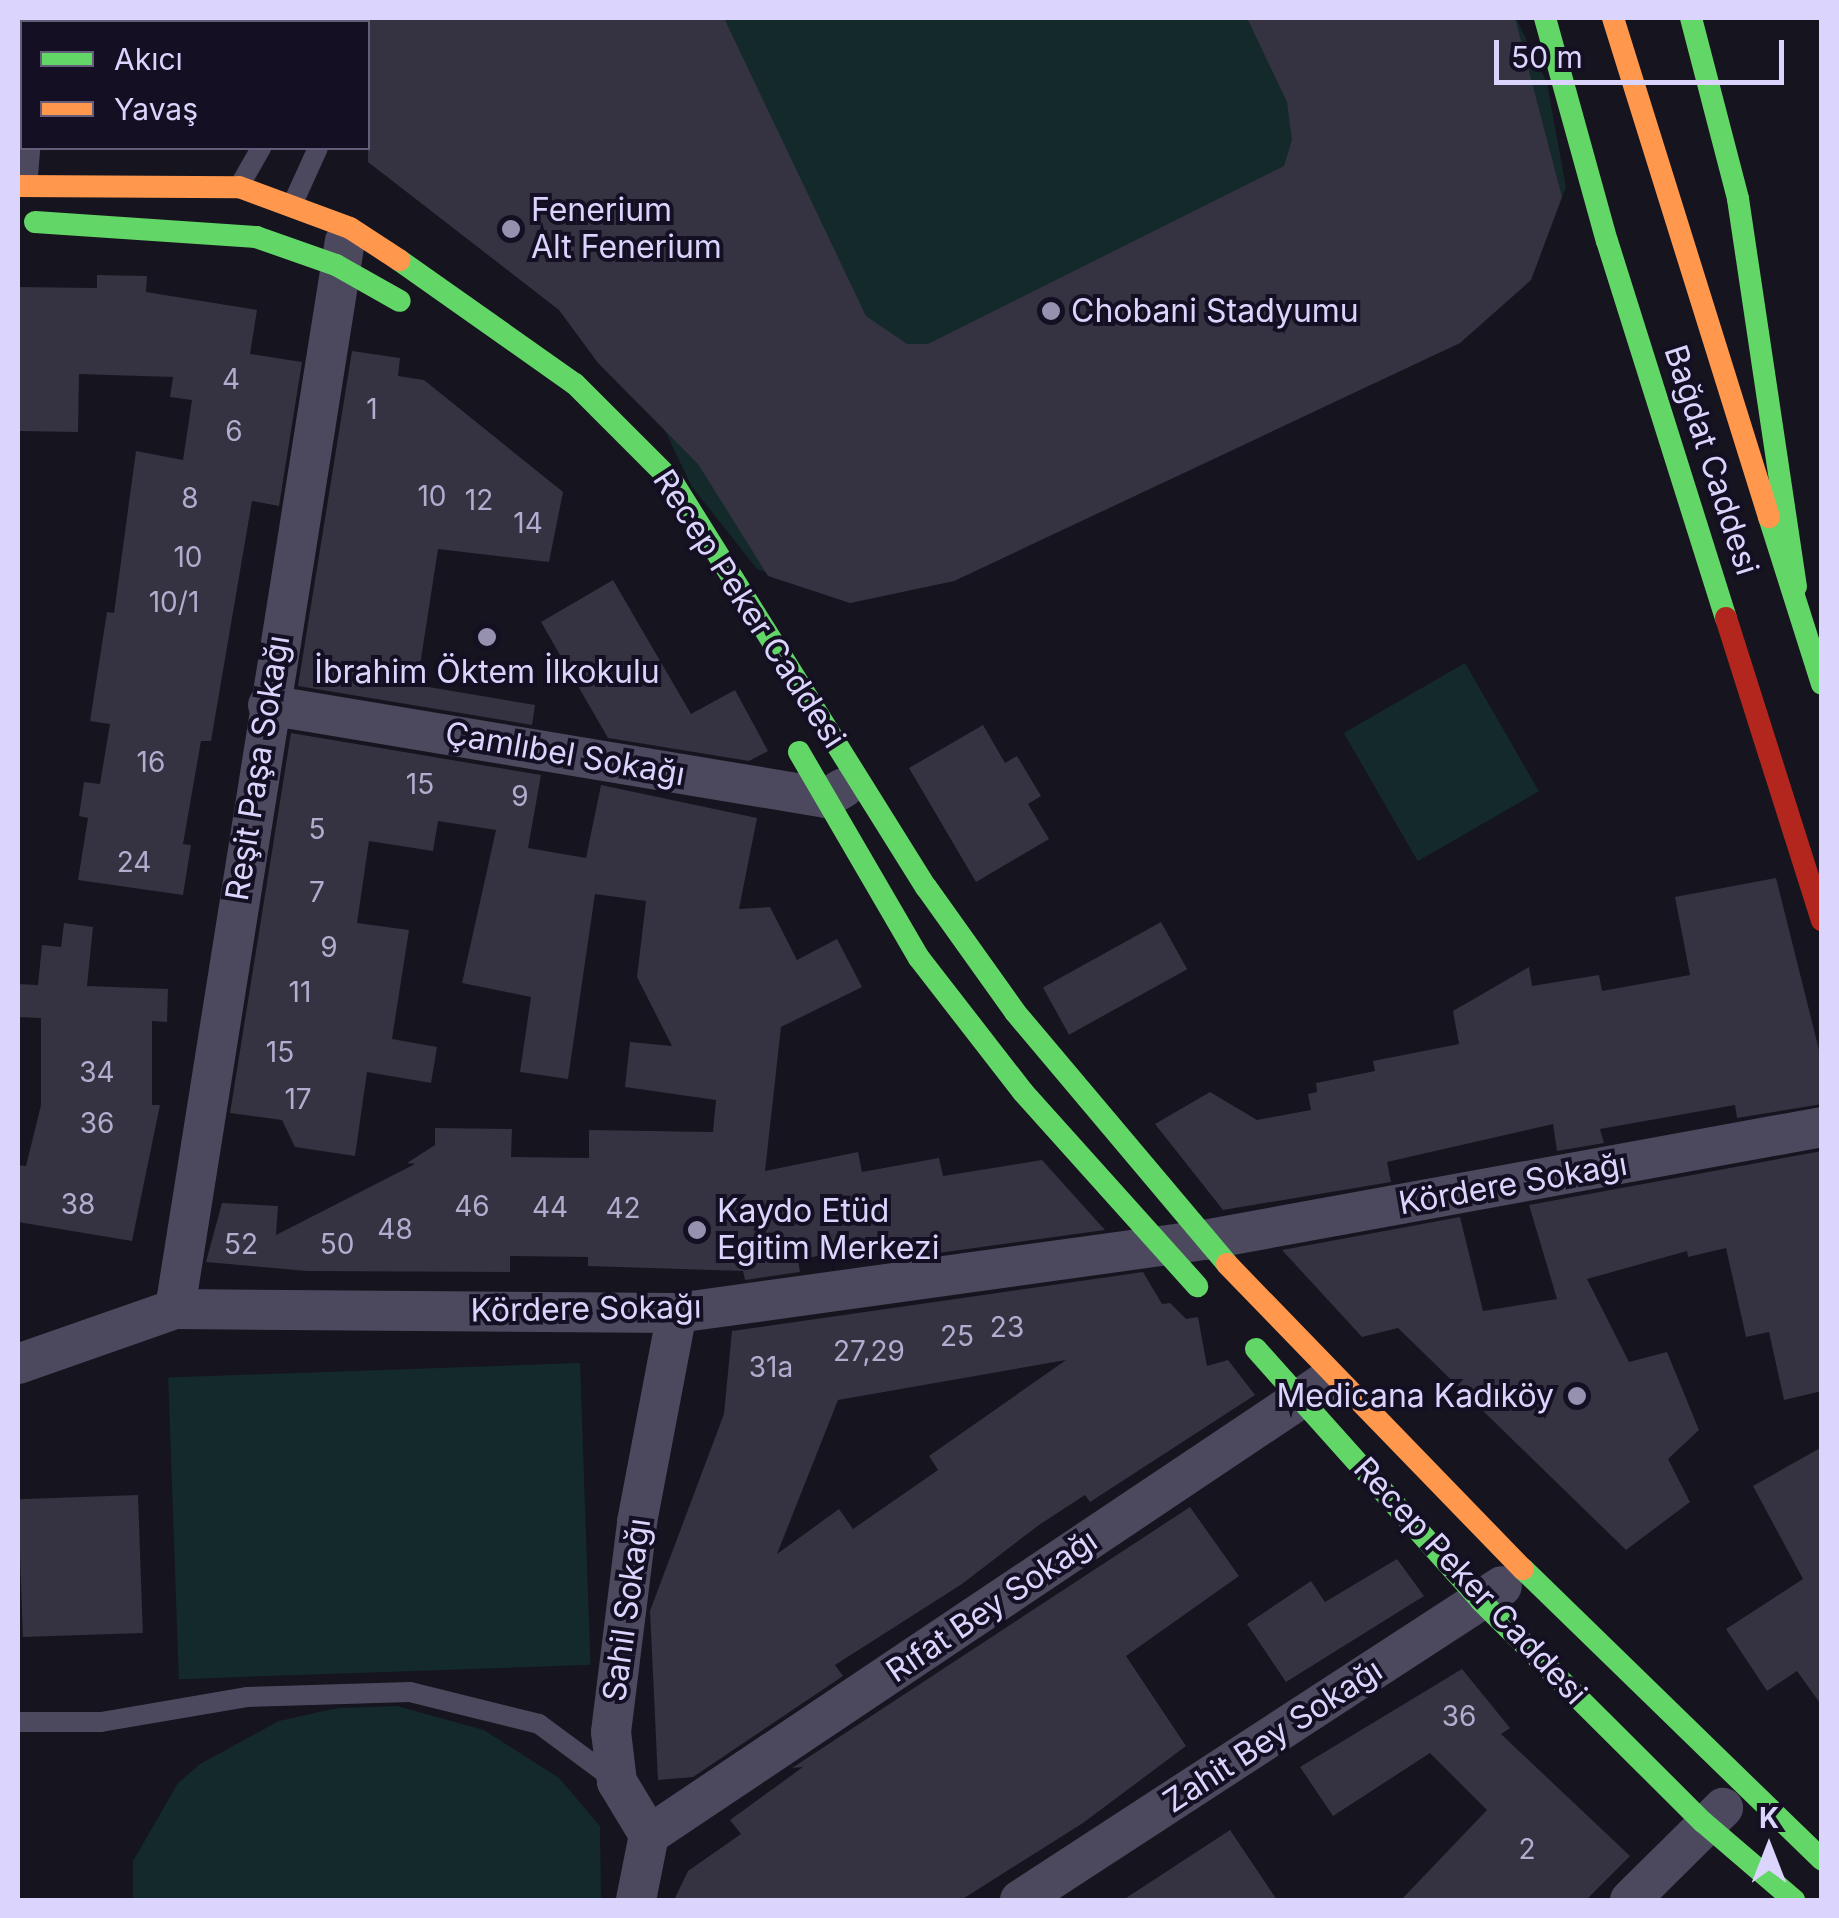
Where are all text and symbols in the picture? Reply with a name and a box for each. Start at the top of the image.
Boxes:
legend [20,20,370,150]
scale bar [1499,20,1789,82]
text: 50 m [1511,39,1583,75]
text: Akıcı [114,41,183,77]
text: Yavaş [114,91,198,127]
place label: Fenerium Alt Fenerium [531,192,722,267]
marker: Fenerium Alt Fenerium [500,218,522,240]
place label: Chobani Stadyumu [1071,292,1359,330]
marker: Chobani Stadyumu [1040,300,1062,322]
street label: Bağdat Caddesi [1656,340,1766,580]
house number: 4 [222,362,240,396]
house number: 1 [366,392,378,426]
house number: 6 [225,414,243,448]
street label: Recep Peker Caddesi [645,463,853,755]
house number: 10 [417,479,447,513]
house number: 8 [181,481,199,515]
house number: 12 [465,483,493,517]
house number: 14 [513,506,543,540]
house number: 10 [173,540,203,574]
house number: 10/1 [149,585,199,619]
marker: İbrahim Öktem İlkokulu [476,626,498,648]
street label: Reşit Paşa Sokağı [218,633,298,903]
place label: İbrahim Öktem İlkokulu [314,653,660,691]
street label: Çamlıbel Sokağı [442,714,688,794]
house number: 16 [137,745,165,779]
house number: 15 [406,767,434,801]
house number: 9 [511,779,529,813]
house number: 5 [308,812,326,846]
house number: 24 [117,845,151,879]
house number: 7 [309,875,325,909]
house number: 9 [320,930,338,964]
house number: 11 [289,975,311,1009]
house number: 15 [266,1035,294,1069]
house number: 34 [79,1055,115,1089]
house number: 17 [284,1082,312,1116]
house number: 36 [80,1106,114,1140]
street label: Kördere Sokağı [1396,1145,1630,1223]
house number: 38 [61,1187,95,1221]
house number: 46 [454,1189,490,1223]
house number: 44 [532,1190,568,1224]
house number: 42 [605,1191,641,1225]
place label: Kaydo Etüd Egitim Merkezi [717,1193,939,1268]
house number: 48 [377,1212,413,1246]
marker: Kaydo Etüd Egitim Merkezi [686,1219,708,1241]
house number: 52 [224,1227,258,1261]
house number: 50 [320,1227,354,1261]
street label: Kördere Sokağı [470,1288,702,1330]
house number: 23 [990,1310,1024,1344]
house number: 25 [940,1319,974,1353]
house number: 27,29 [833,1334,905,1368]
house number: 31a [749,1350,793,1384]
place label: Medicana Kadıköy [1276,1377,1554,1415]
marker: Medicana Kadıköy [1564,1383,1590,1409]
street label: Recep Peker Caddesi [1346,1450,1594,1712]
street label: Sahil Sokağı [595,1516,659,1704]
street label: Rıfat Bey Sokağı [879,1521,1105,1691]
street label: Zahit Bey Sokağı [1157,1651,1389,1821]
house number: 36 [1442,1699,1476,1733]
north arrow [1719,1798,1819,1898]
text: K [1759,1801,1779,1835]
house number: 2 [1518,1832,1536,1866]

